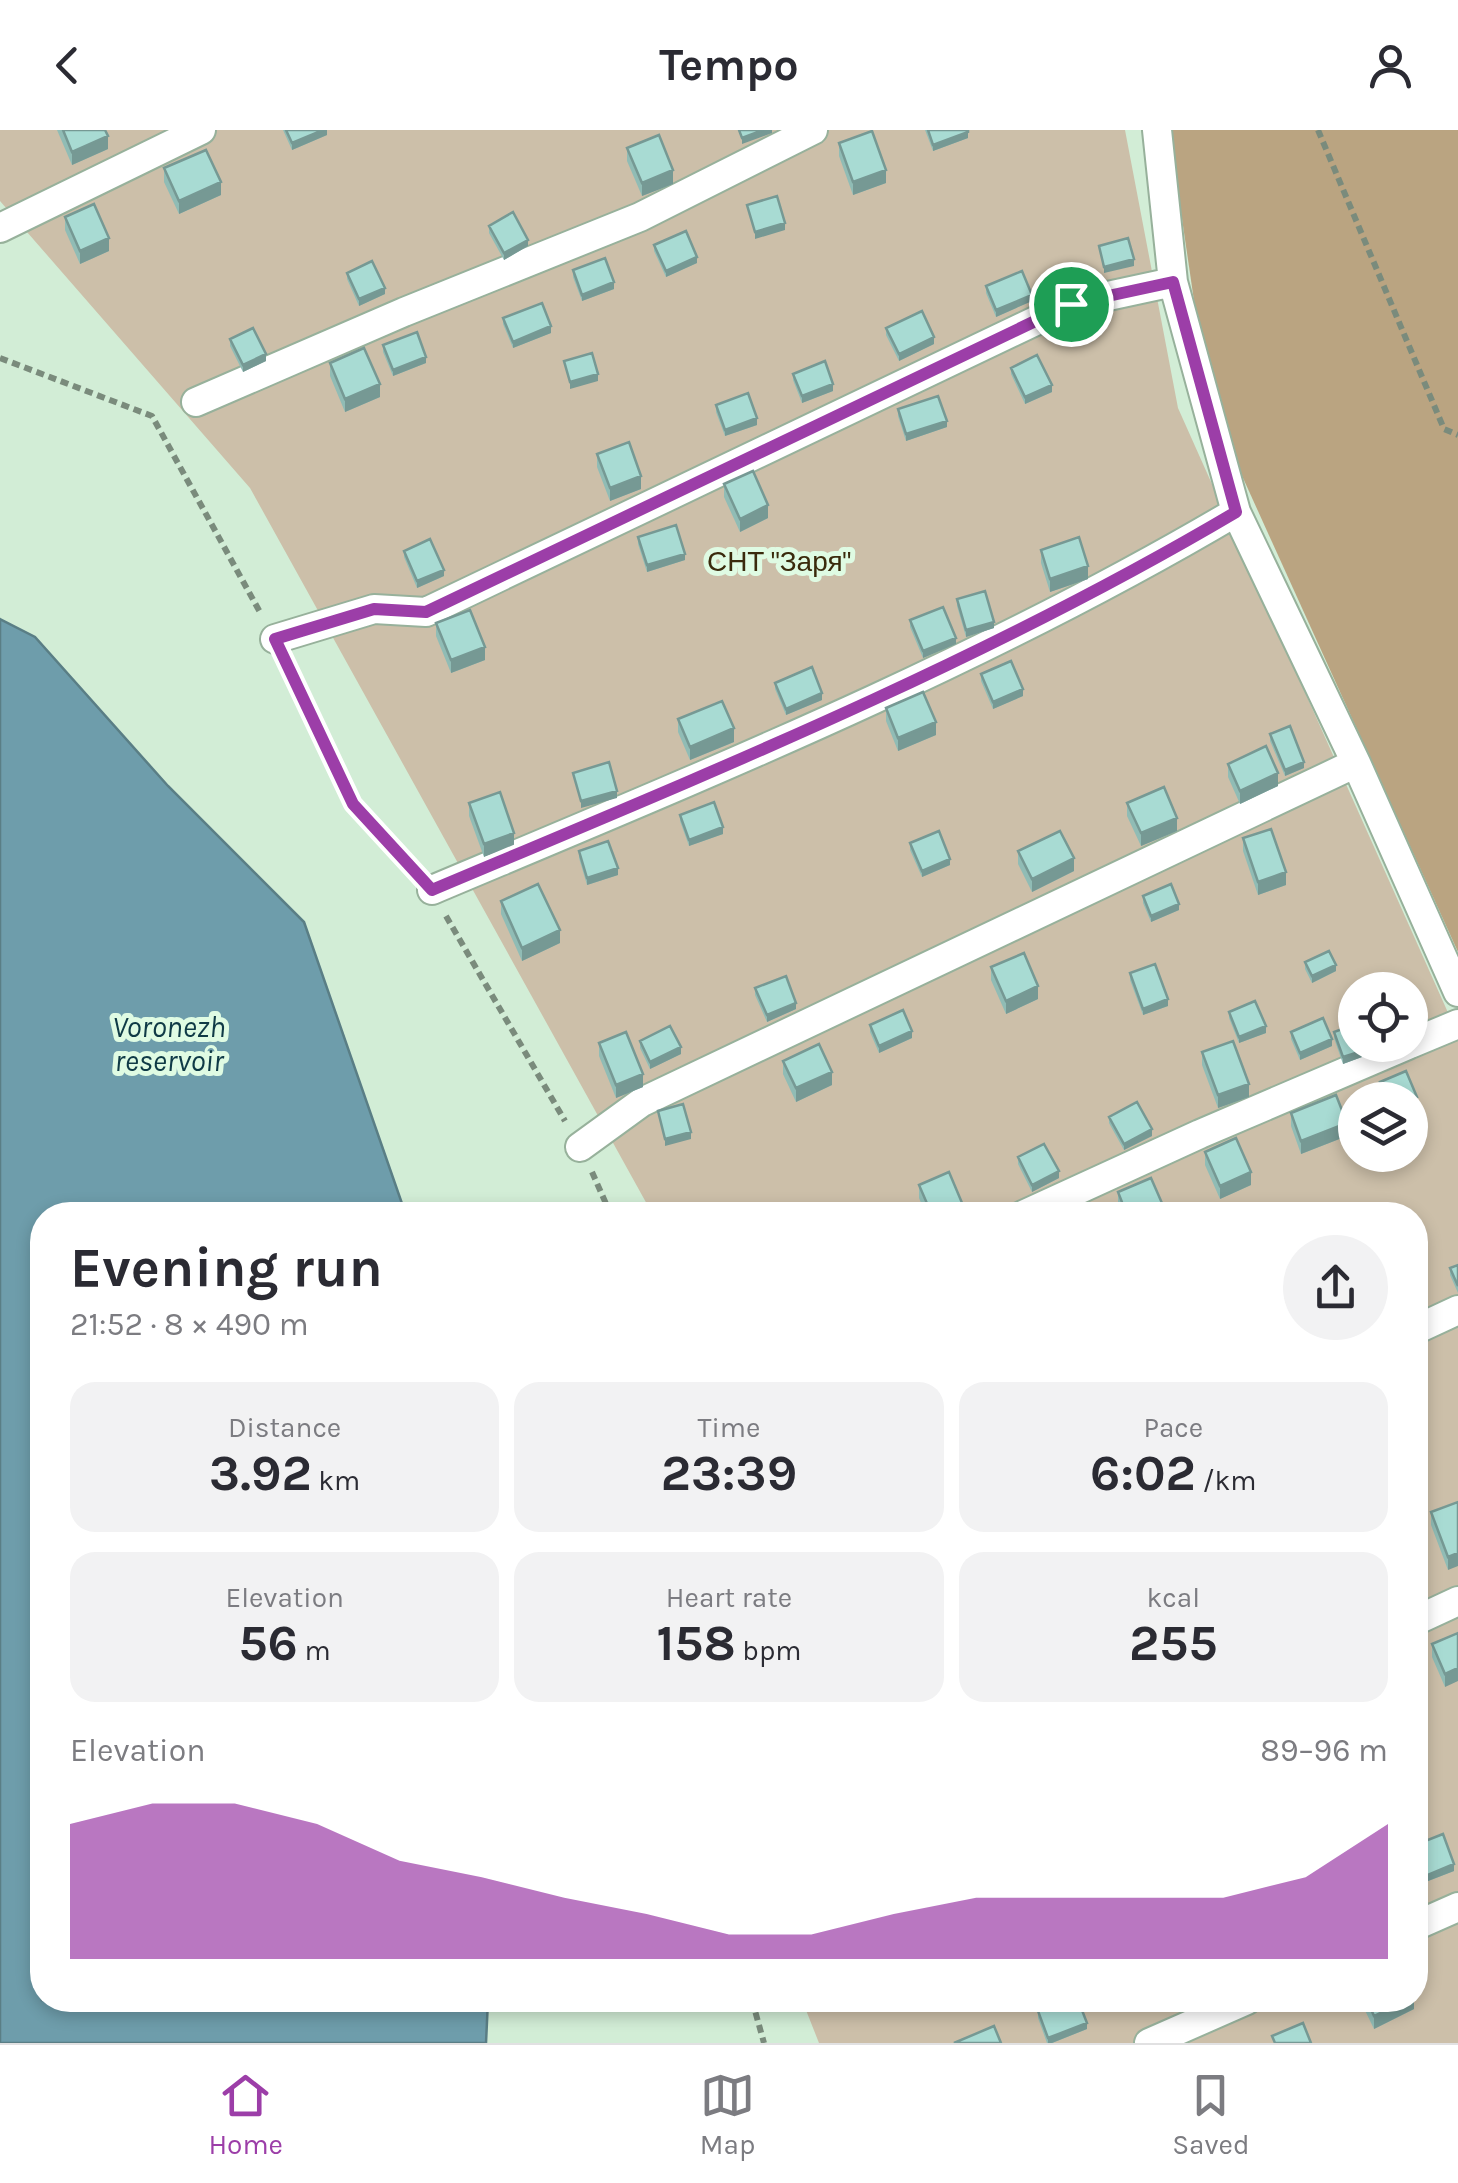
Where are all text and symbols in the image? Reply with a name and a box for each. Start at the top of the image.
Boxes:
icon: back [40,38,95,93]
icon: person [1363,38,1418,93]
text: Tempo [659,39,799,91]
pin [1029,262,1114,347]
icon: arrive [1044,277,1099,332]
park label: СНТ "Заря" [707,545,851,578]
map controls [1338,972,1428,1172]
button: locate [1338,972,1428,1062]
water label: Voronezh reservoir [112,1009,226,1079]
button: layers [1338,1082,1428,1172]
button: share [1283,1235,1388,1340]
text: Evening run [70,1236,383,1300]
text: 21:52 · 8 × 490 m [70,1306,309,1343]
text: Distance [228,1411,341,1444]
text: Time [698,1411,760,1444]
text: Pace [1143,1411,1203,1444]
text: 3.92 [209,1444,312,1503]
text: 23:39 [661,1444,797,1503]
text: 6:02 [1090,1444,1196,1503]
text: km [312,1464,360,1497]
text: /km [1196,1464,1257,1497]
text: Elevation [225,1581,344,1614]
text: Heart rate [666,1581,792,1614]
text: kcal [1147,1581,1200,1614]
text: 56 [239,1614,298,1673]
text: 158 [656,1614,736,1673]
text: 255 [1129,1614,1218,1673]
text: m [298,1634,331,1667]
text: bpm [736,1634,802,1667]
text: Elevation [70,1732,205,1769]
text: 89–96 m [1260,1732,1388,1769]
tab: Home [208,2068,283,2161]
tab: Map [700,2068,755,2161]
tab: Saved [1172,2068,1250,2161]

